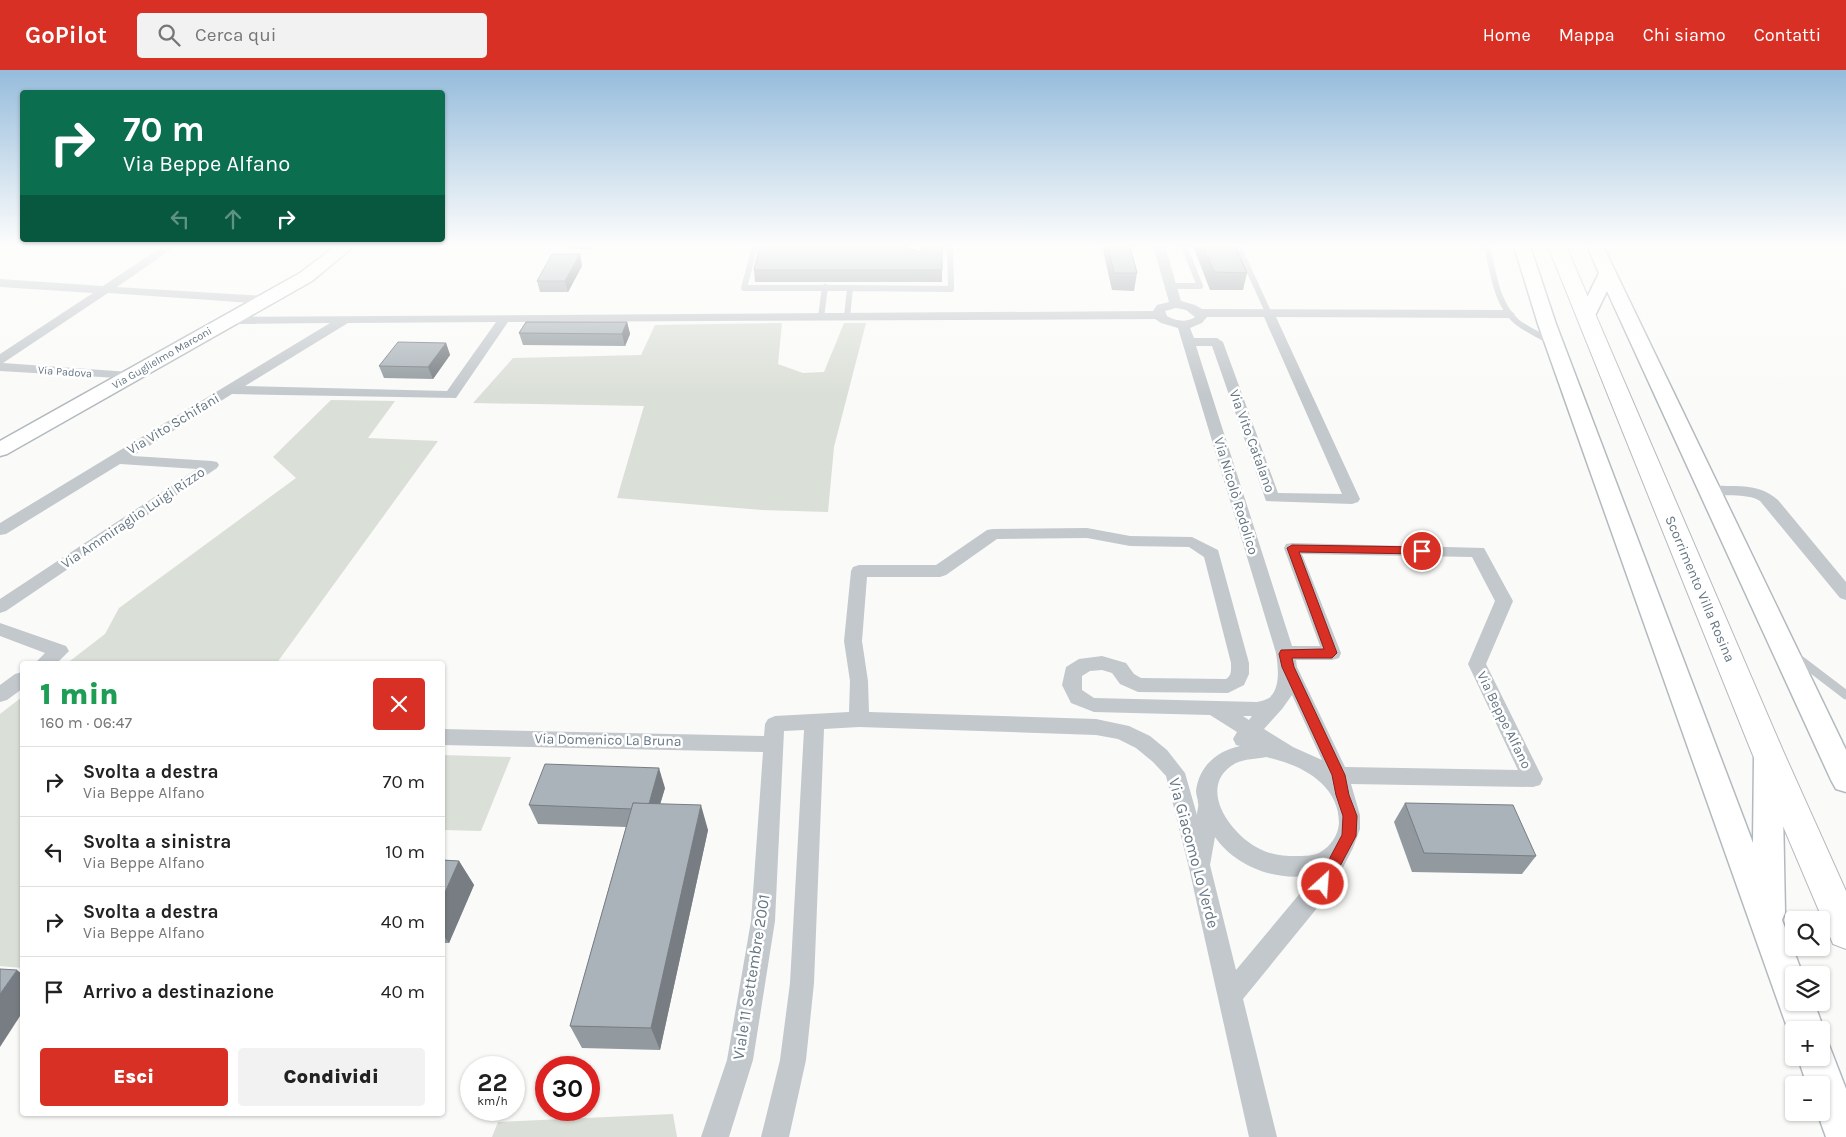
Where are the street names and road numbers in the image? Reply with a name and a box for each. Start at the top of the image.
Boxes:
street label: Via Guglielmo Marconi [110,324,214,392]
street label: Via Padova [37,364,93,380]
street label: Via Vito Catalano [1225,387,1279,495]
street label: Via Vito Schifani [124,390,222,458]
street label: Via Nicolò Rodolico [1210,435,1262,557]
street label: Via Ammiraglio Luigi Rizzo [58,464,208,572]
street label: Scorrimento Villa Rosina [1661,513,1739,665]
street label: Via Beppe Alfano [1473,668,1535,772]
street label: Via Domenico La Bruna [534,730,682,750]
street label: Via Giacomo Lo Verde [1165,776,1223,930]
street label: Viale 11 Settembre 2001 [729,893,773,1061]

